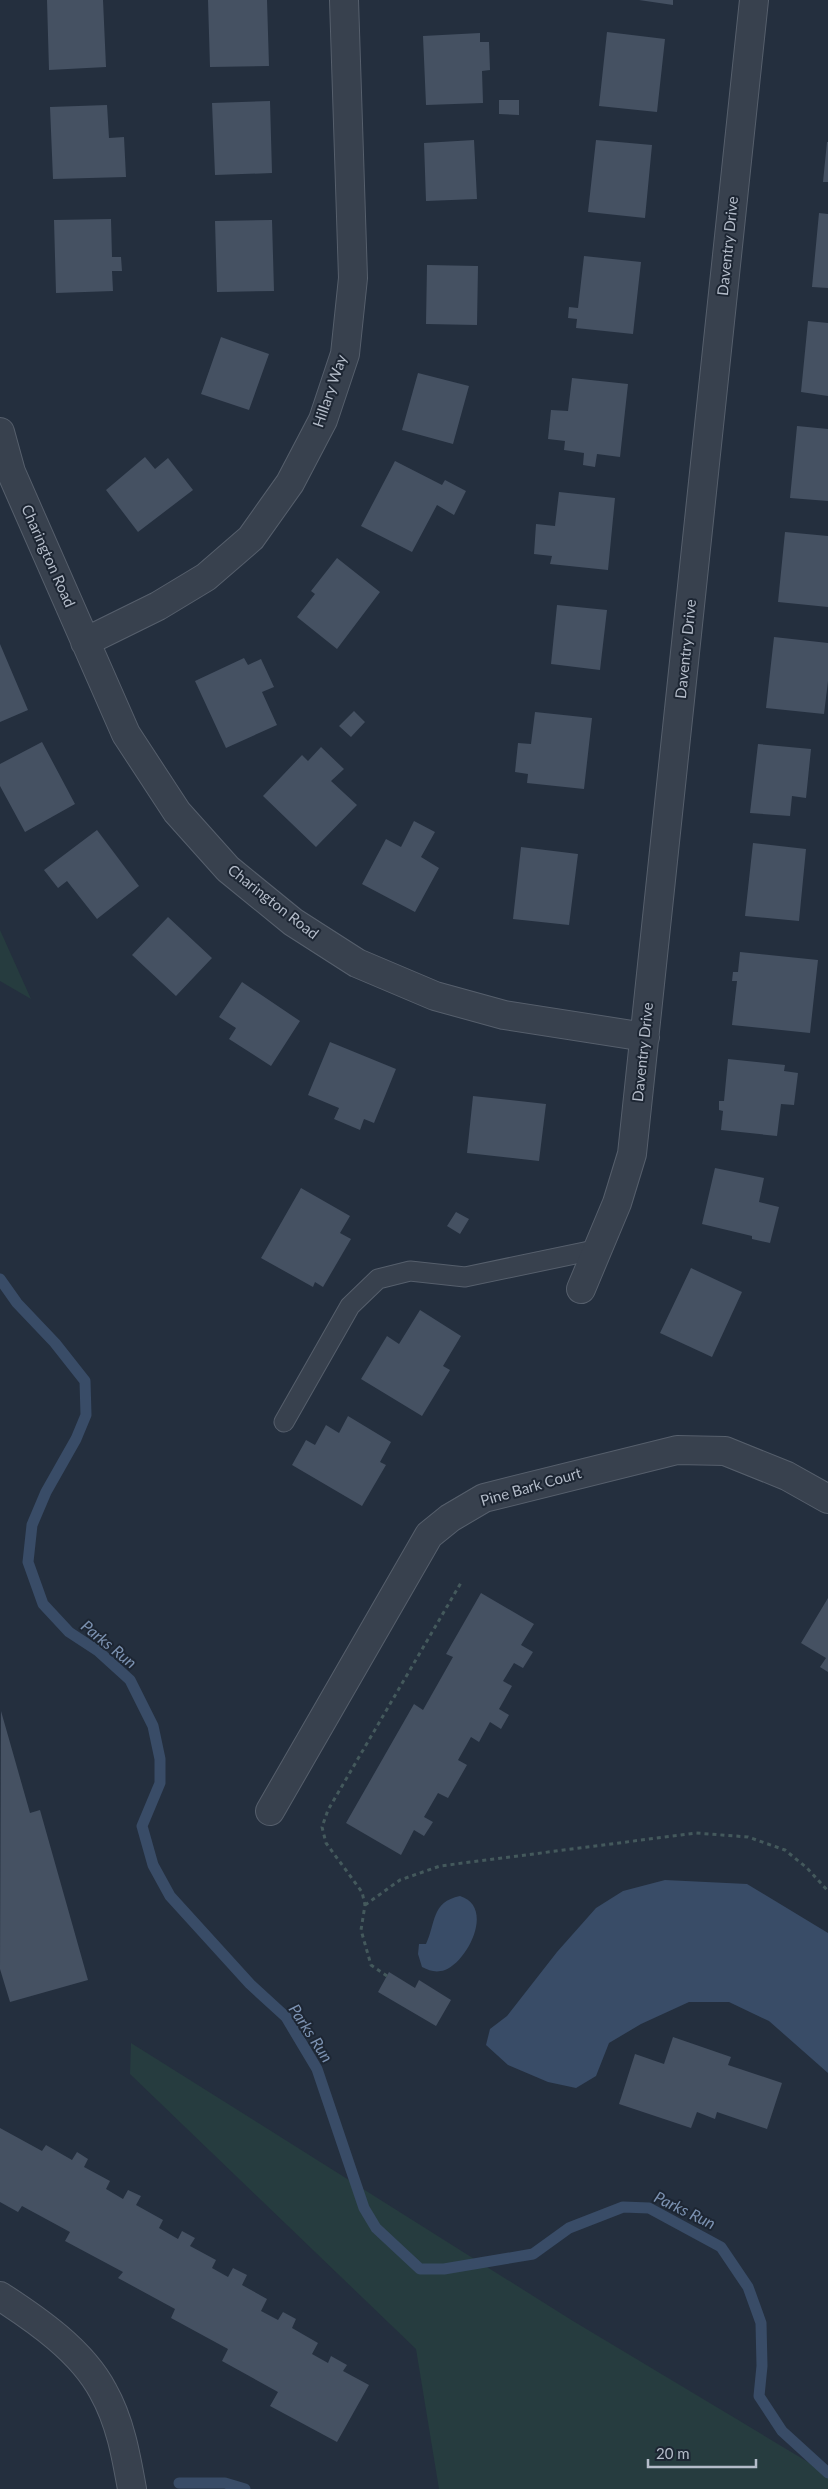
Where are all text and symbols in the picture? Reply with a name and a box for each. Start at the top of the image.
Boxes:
street label: Daventry Drive [713,195,741,297]
street label: Hillary Way [308,352,350,429]
street label: Charington Road [18,502,80,610]
street label: Daventry Drive [671,598,699,700]
street label: Charington Road [225,860,323,942]
street label: Daventry Drive [628,1001,656,1103]
street label: Pine Bark Court [478,1463,584,1509]
water label: Parks Run [78,1616,141,1672]
water label: Parks Run [286,2000,337,2065]
water label: Parks Run [652,2187,719,2233]
scale bar [648,2436,756,2468]
text: 20 m [656,2444,690,2462]

